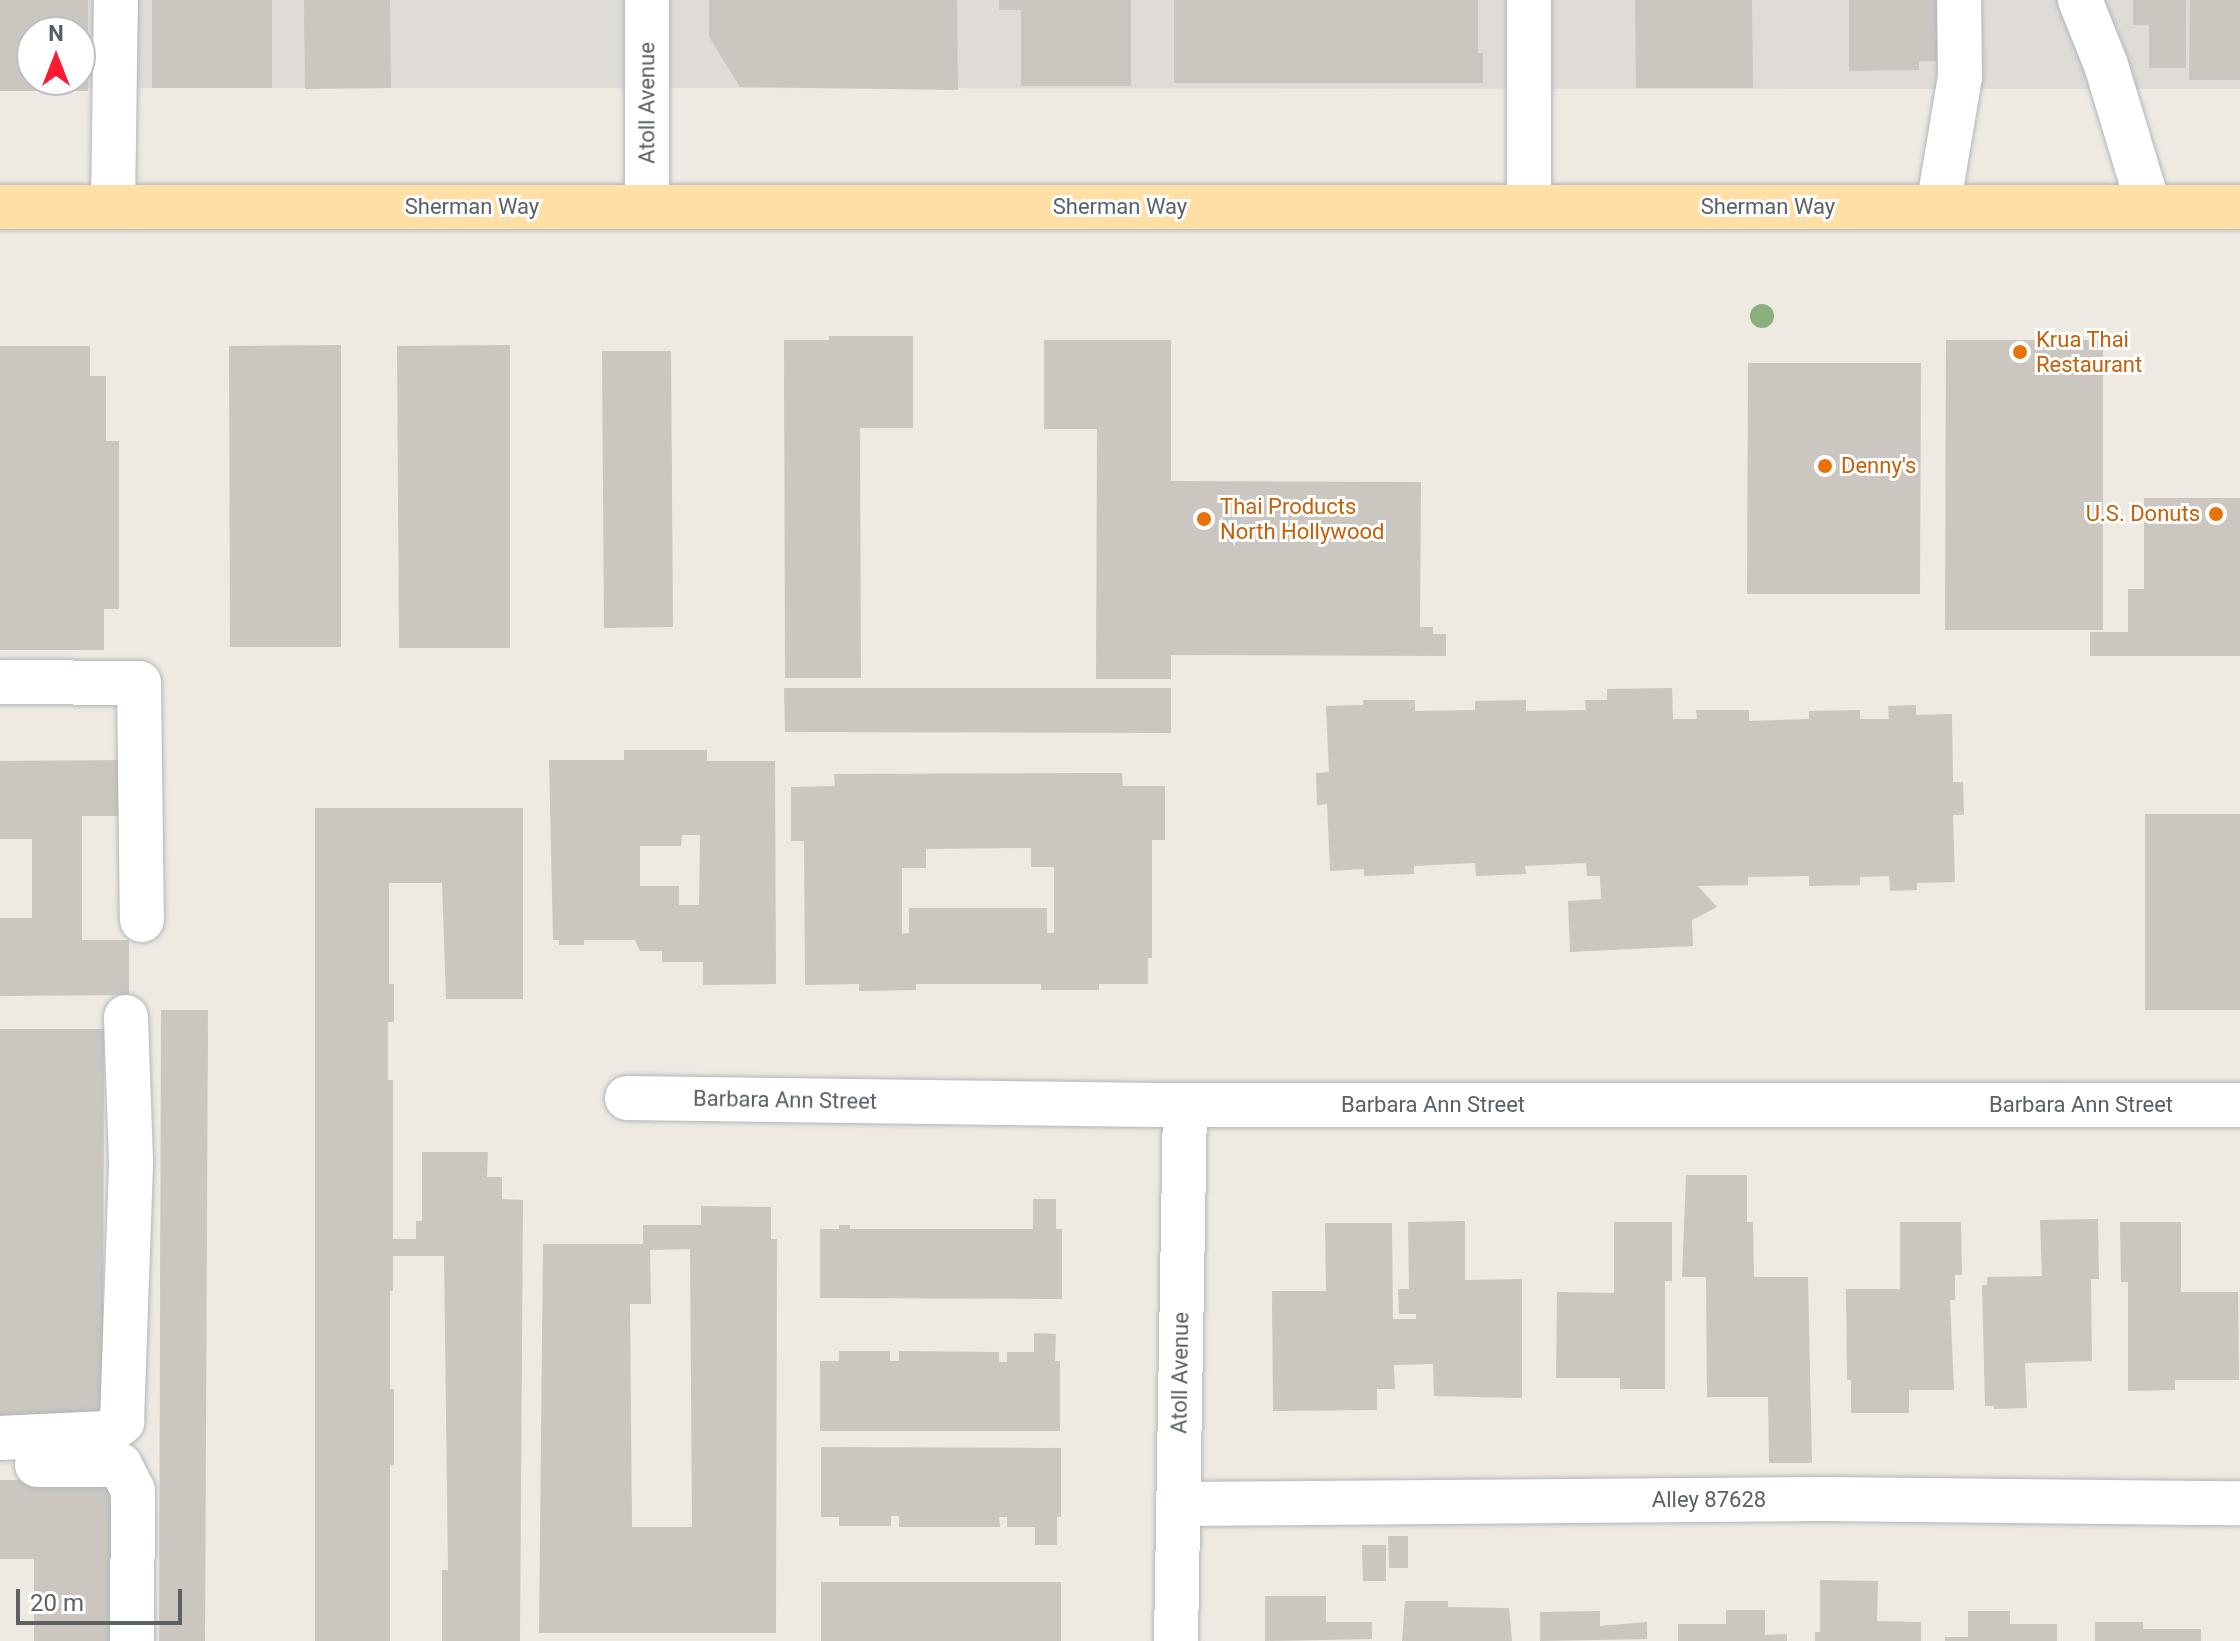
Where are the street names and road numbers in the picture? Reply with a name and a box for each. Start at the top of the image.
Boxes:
street label: Atoll Avenue [634,42,660,164]
street label: Sherman Way [405,194,539,220]
street label: Sherman Way [1053,194,1187,220]
street label: Sherman Way [1701,194,1835,220]
street label: Barbara Ann Street [693,1085,877,1115]
street label: Barbara Ann Street [1341,1092,1525,1118]
street label: Barbara Ann Street [1989,1092,2173,1118]
street label: Atoll Avenue [1166,1312,1194,1434]
street label: Alley 87628 [1652,1487,1766,1513]

